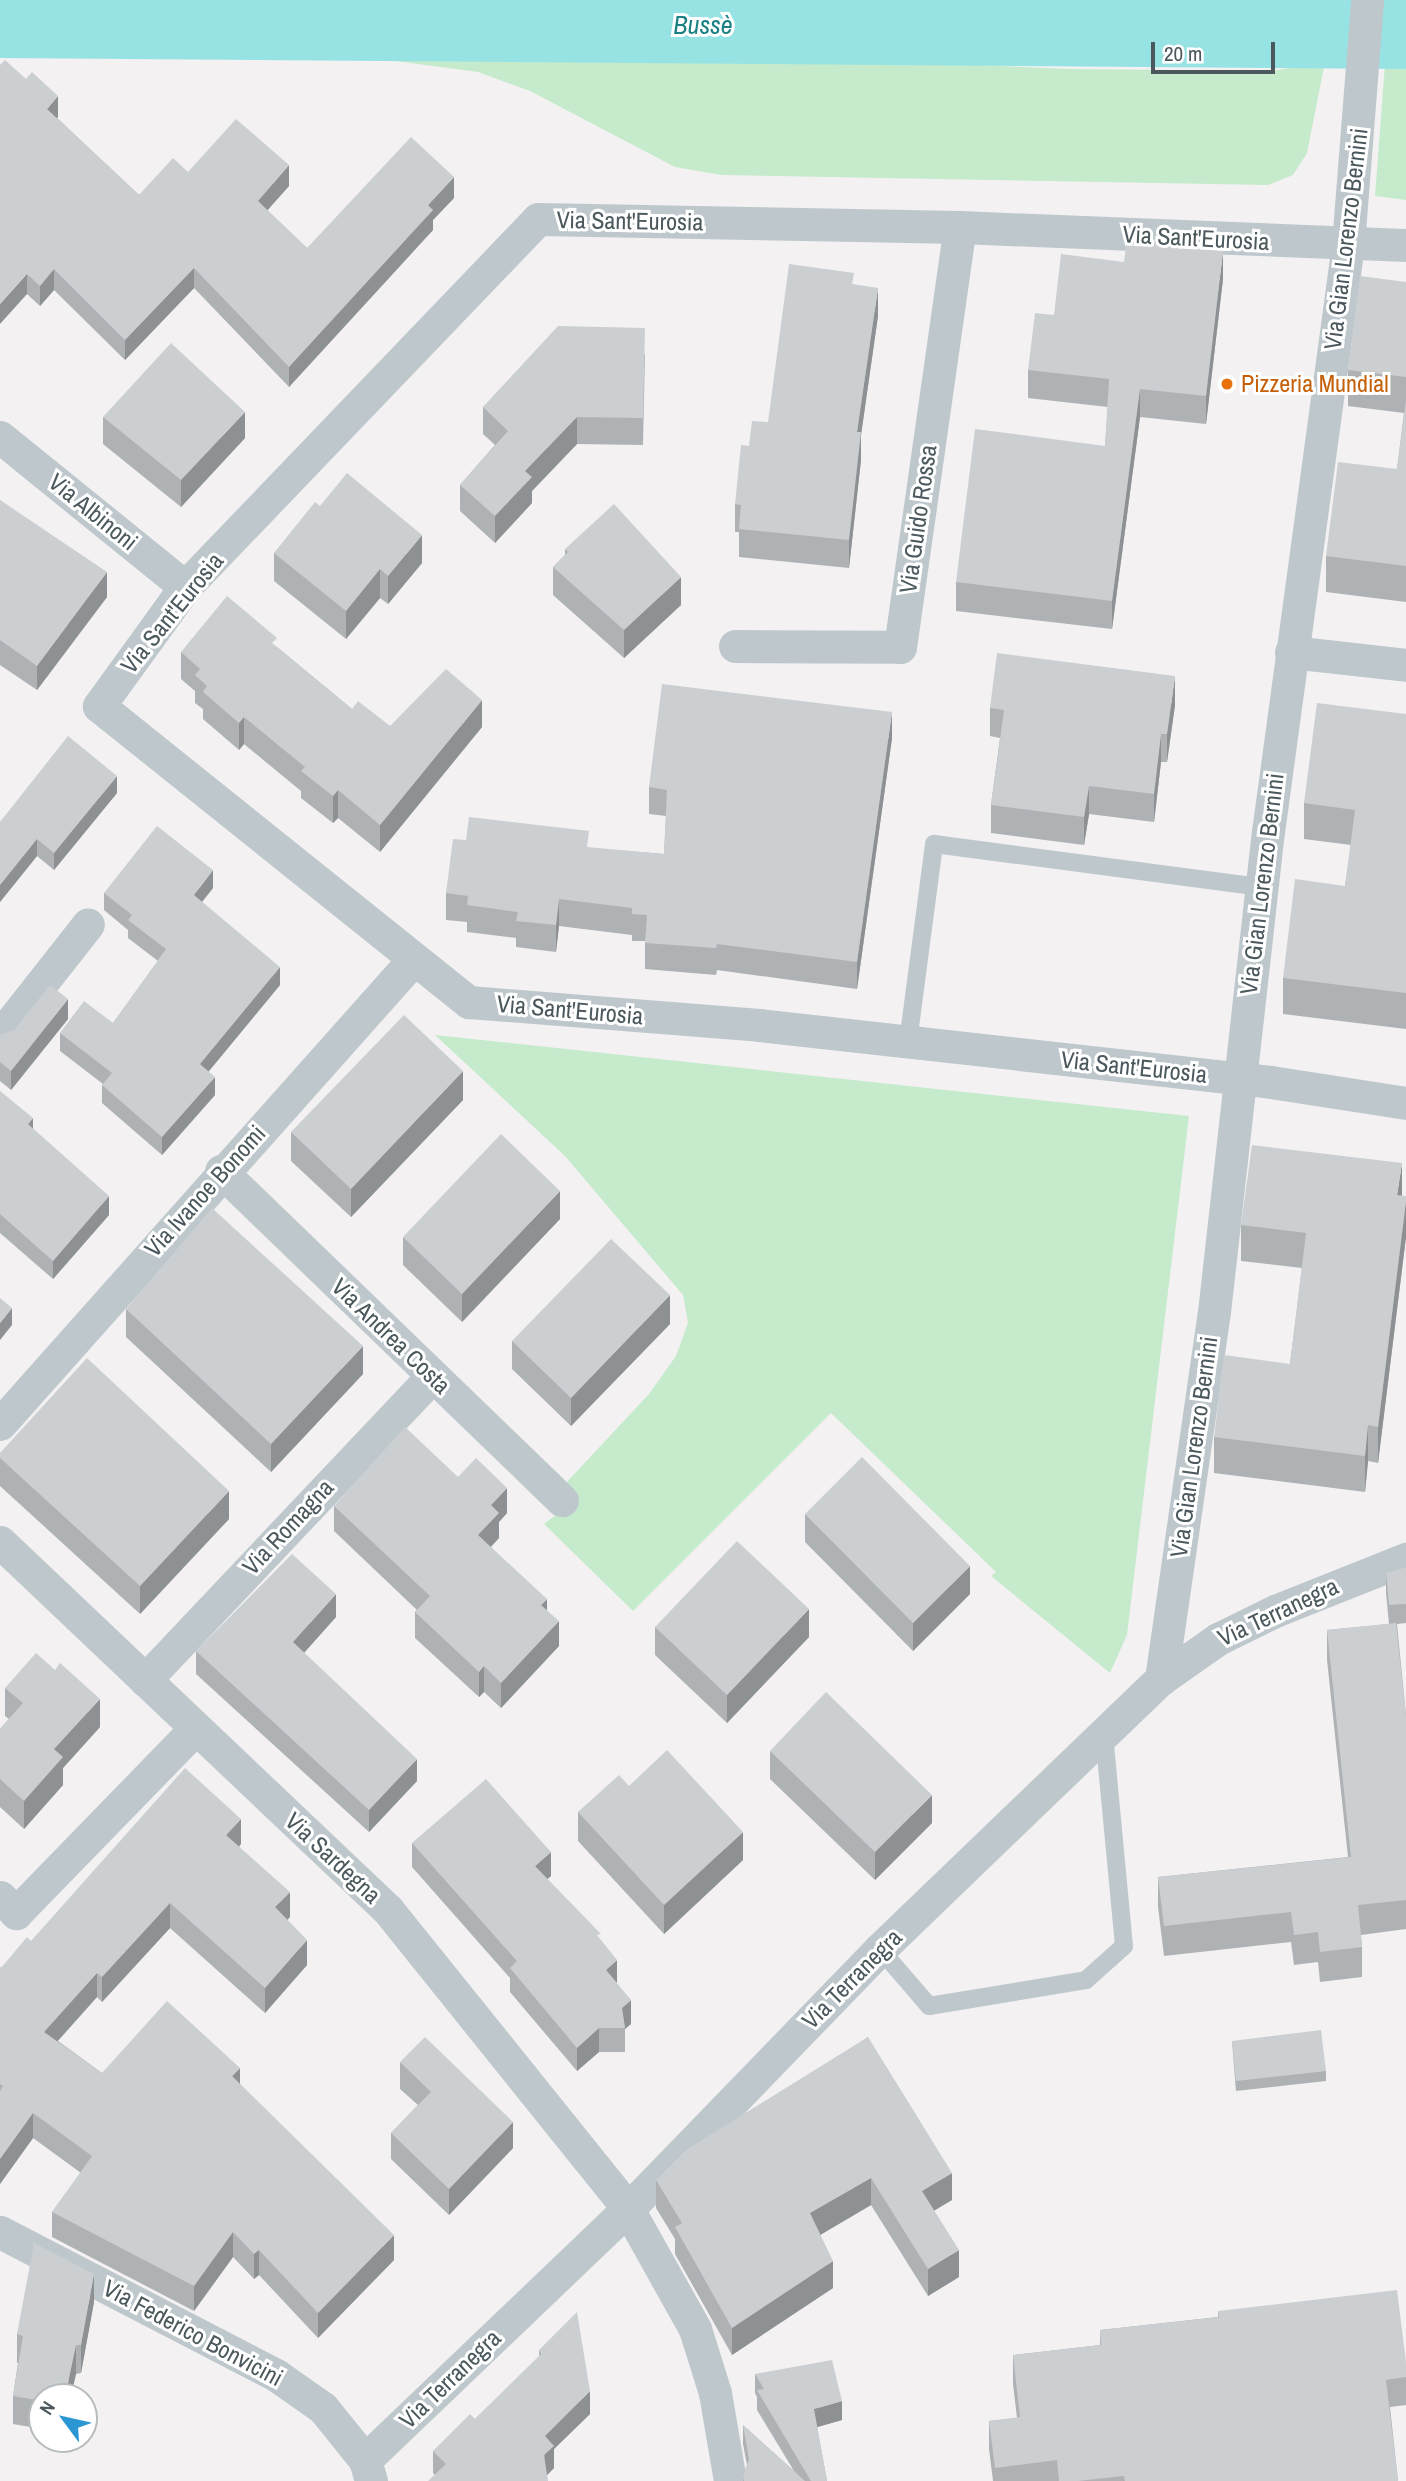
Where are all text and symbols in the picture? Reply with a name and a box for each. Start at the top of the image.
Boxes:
water label: Bussè [673,9,733,41]
scale bar [1154,28,1278,72]
text: 20 m [1164,39,1202,68]
street label: Via Gian Lorenzo Bernini [1318,127,1374,351]
street label: Via Sant'Eurosia [556,205,704,237]
street label: Via Sant'Eurosia [1122,220,1270,256]
place label: Pizzeria Mundial [1241,370,1389,398]
marker: Pizzeria Mundial [1219,376,1235,392]
street label: Via Guido Rossa [893,443,943,595]
street label: Via Albinoni [42,467,144,557]
street label: Via Sant'Eurosia [115,547,229,679]
street label: Via Gian Lorenzo Bernini [1234,772,1290,996]
street label: Via Sant'Eurosia [496,989,644,1031]
street label: Via Sant'Eurosia [1060,1045,1208,1089]
street label: Via Ivanoe Bonomi [138,1119,272,1263]
street label: Via Andrea Costa [325,1272,457,1400]
street label: Via Gian Lorenzo Bernini [1164,1335,1224,1559]
street label: Via Romagna [237,1473,339,1581]
street label: Via Terranegra [1213,1572,1343,1652]
street label: Via Sardegna [279,1807,387,1909]
street label: Via Terranegra [796,1923,908,2035]
street label: Via Federico Bonvicini [98,2274,288,2392]
street label: Via Terranegra [393,2324,507,2434]
north arrow [28,2383,98,2453]
text: N [33,2396,61,2419]

